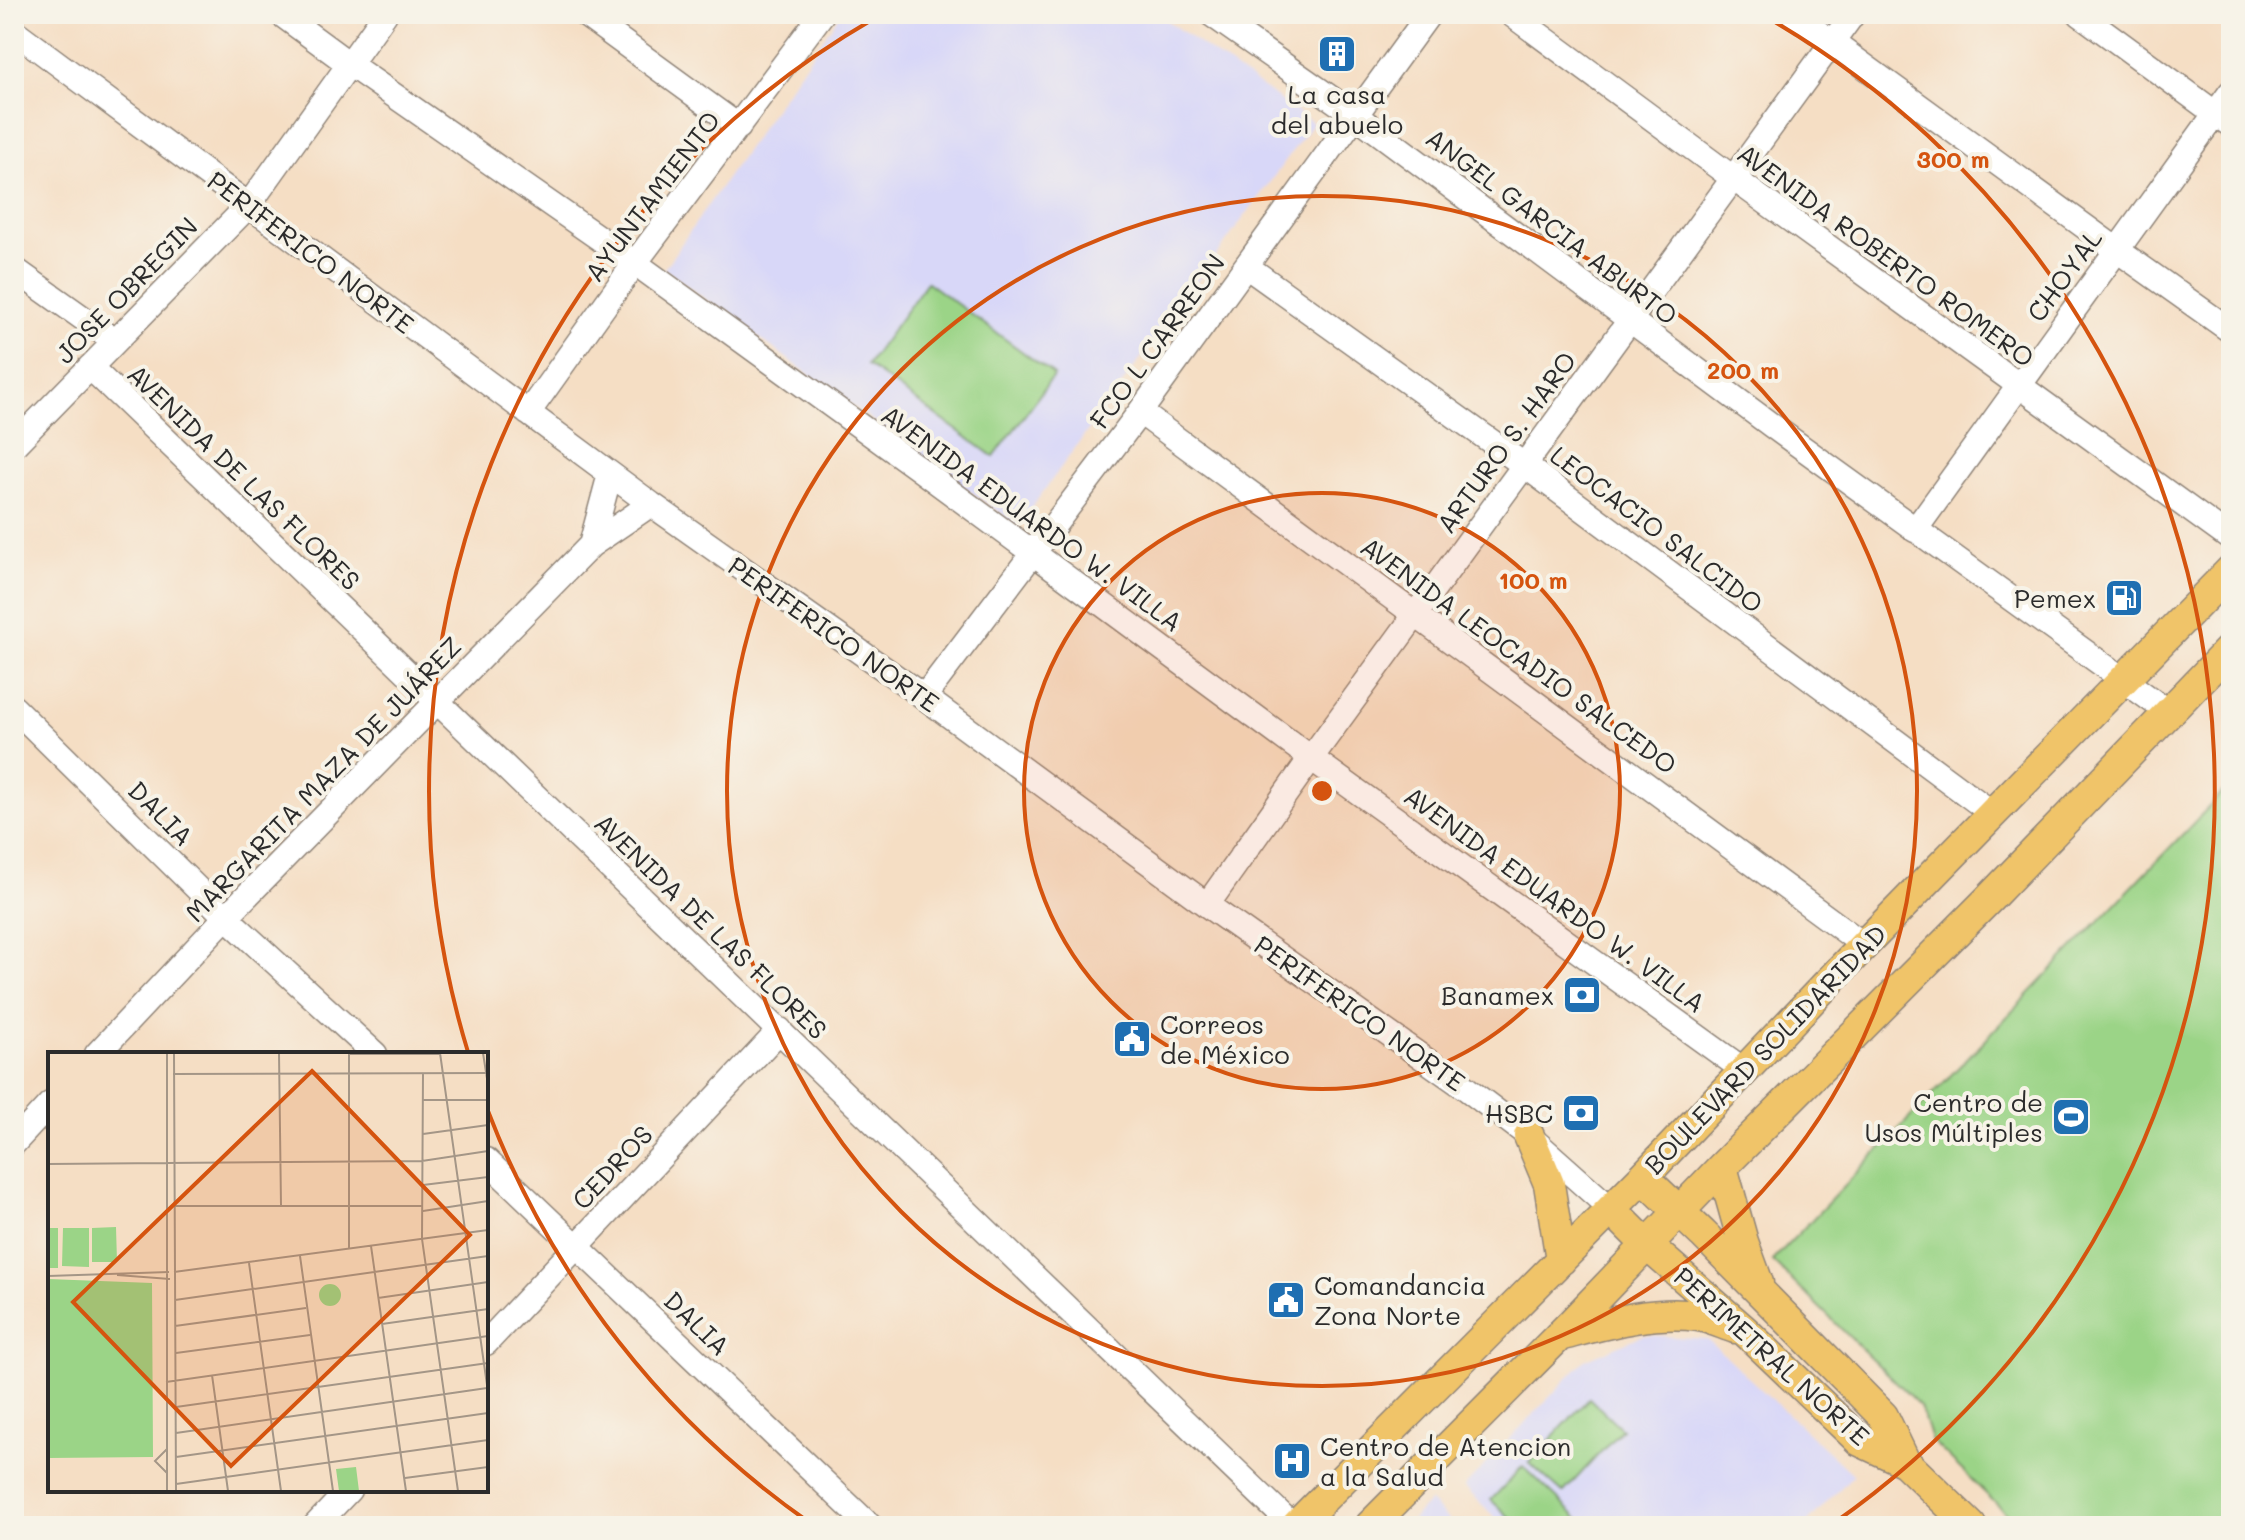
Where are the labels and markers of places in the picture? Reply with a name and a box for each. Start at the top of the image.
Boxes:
building icon: La casa del abuelo [1316,33,1358,75]
place label: La casa del abuelo [1271,77,1403,141]
fuel station icon: Pemex [2103,577,2145,619]
place label: Pemex [2014,581,2096,615]
centre of rings [1308,777,1336,805]
bank icon: Banamex [1561,974,1603,1016]
place label: Banamex [1441,978,1554,1012]
place label: Correos de México [1160,1007,1290,1071]
public building icon: Correos de México [1111,1018,1153,1060]
place label: Centro de Usos Múltiples [1864,1085,2043,1149]
bank icon: HSBC [1560,1092,1602,1134]
place label: HSBC [1485,1096,1553,1130]
sports icon: Centro de Usos Múltiples [2050,1096,2092,1138]
place label: Comandancia Zona Norte [1314,1268,1486,1332]
public building icon: Comandancia Zona Norte [1265,1279,1307,1321]
place label: Centro de Atencion a la Salud [1320,1429,1571,1493]
hospital icon: Centro de Atencion a la Salud [1271,1440,1313,1482]

